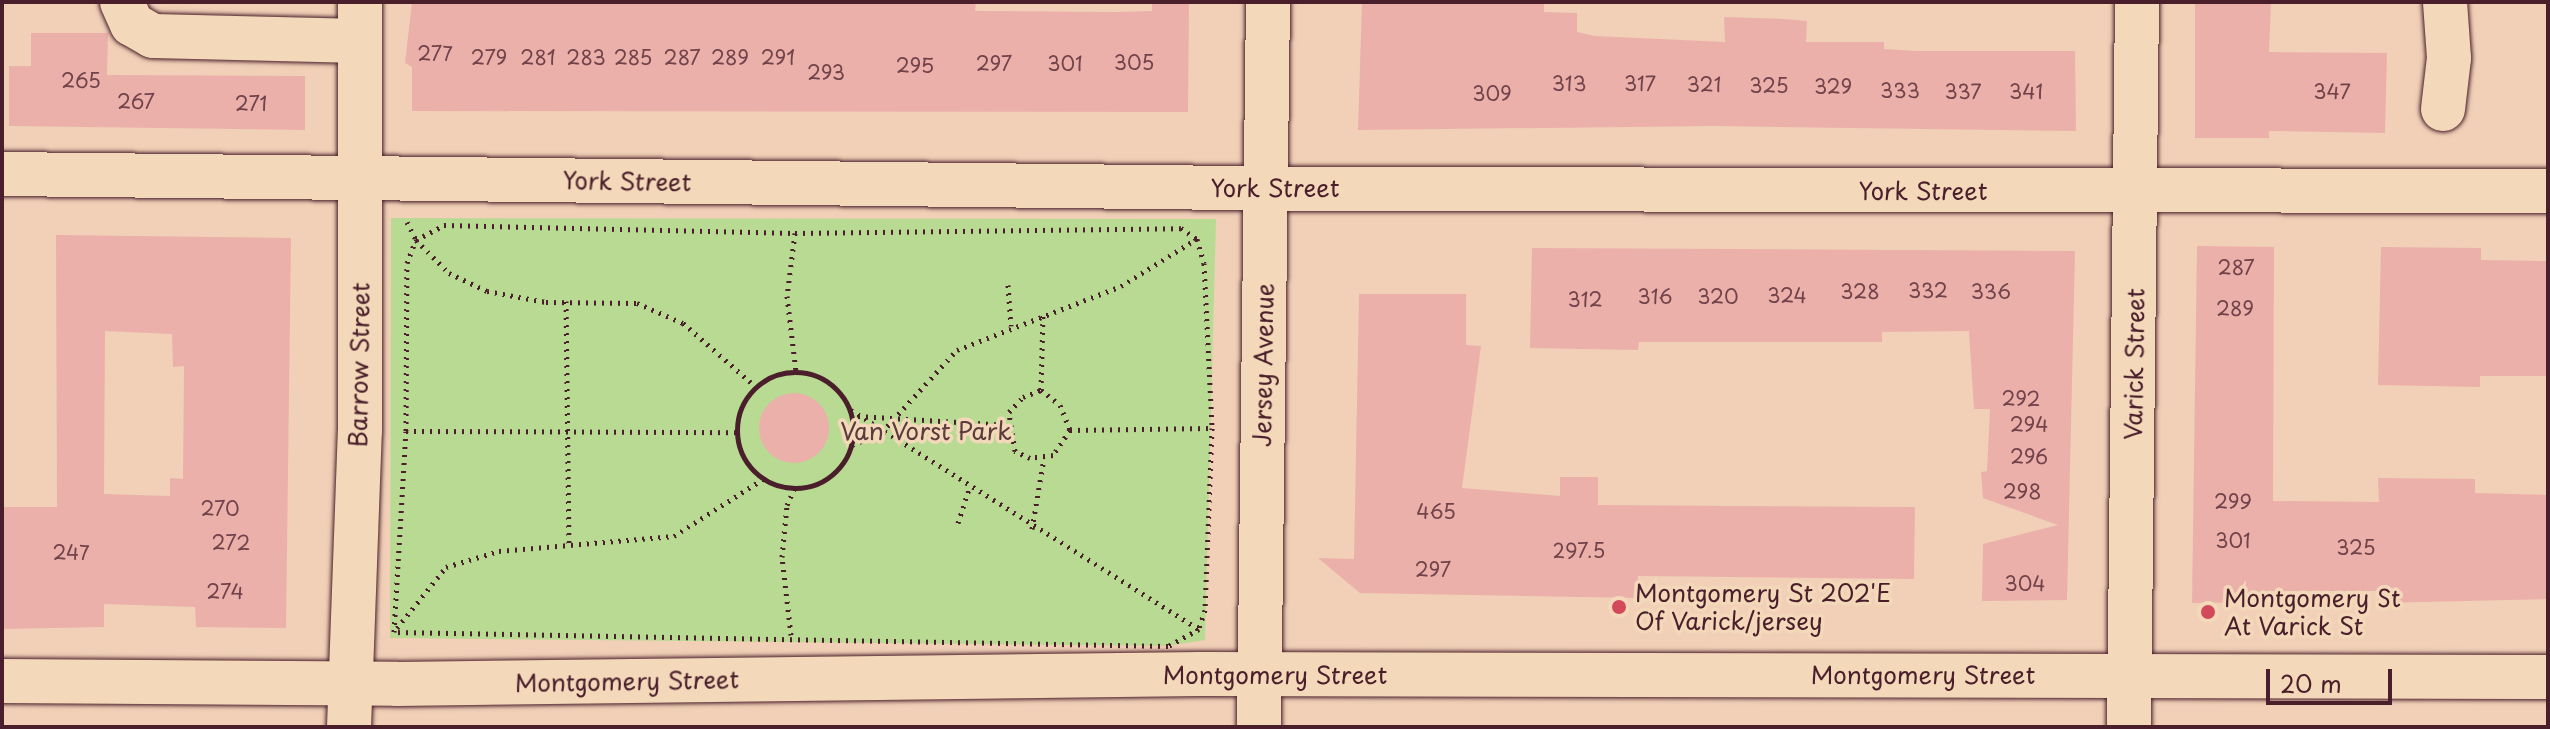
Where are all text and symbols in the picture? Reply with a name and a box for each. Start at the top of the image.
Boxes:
house number: 277 [417,41,453,65]
house number: 279 [471,45,507,69]
house number: 281 [520,45,556,69]
house number: 283 [566,45,606,69]
house number: 285 [614,45,652,69]
house number: 287 [663,45,701,69]
house number: 289 [711,45,749,69]
house number: 291 [761,45,795,69]
house number: 305 [1114,50,1154,74]
house number: 297 [976,51,1012,75]
house number: 301 [1047,51,1083,75]
house number: 295 [896,53,934,77]
house number: 293 [807,60,845,84]
house number: 265 [61,68,101,92]
house number: 313 [1552,71,1586,95]
house number: 317 [1624,71,1656,95]
house number: 321 [1687,72,1721,96]
house number: 325 [1749,73,1789,97]
house number: 329 [1814,74,1852,98]
house number: 333 [1880,78,1920,102]
house number: 337 [1944,79,1982,103]
house number: 341 [2009,79,2043,103]
house number: 347 [2313,79,2351,103]
house number: 309 [1472,81,1512,105]
house number: 267 [117,89,155,113]
house number: 271 [235,91,267,115]
street label: York Street [562,165,692,197]
street label: York Street [1210,174,1340,202]
street label: York Street [1858,177,1988,205]
house number: 287 [2217,255,2255,279]
house number: 332 [1908,278,1948,302]
house number: 328 [1840,279,1880,303]
house number: 336 [1971,279,2011,303]
street label: Barrow Street [343,283,375,447]
street label: Jersey Avenue [1247,283,1279,447]
house number: 324 [1767,283,1807,307]
house number: 316 [1638,284,1672,308]
house number: 320 [1697,284,1739,308]
house number: 312 [1567,287,1603,311]
street label: Varick Street [2118,287,2150,441]
house number: 289 [2216,296,2254,320]
house number: 292 [2001,386,2041,410]
house number: 294 [2010,412,2048,436]
park label: Van Vorst Park [840,417,1012,445]
house number: 296 [2010,444,2048,468]
house number: 298 [2003,479,2041,503]
house number: 299 [2214,489,2252,513]
house number: 270 [200,496,240,520]
house number: 465 [1416,499,1456,523]
house number: 301 [2215,528,2251,552]
house number: 272 [212,530,250,554]
house number: 325 [2336,535,2376,559]
house number: 297.5 [1553,538,1605,562]
house number: 247 [52,540,90,564]
house number: 297 [1415,557,1451,581]
house number: 304 [2004,571,2046,595]
house number: 274 [206,579,244,603]
place label: Montgomery St 202'E Of Varick/jersey [1635,579,1891,635]
place label: Montgomery St At Varick St [2224,584,2401,640]
marker: Montgomery St 202'E Of Varick/jersey [1610,598,1628,616]
marker: Montgomery St At Varick St [2199,603,2217,621]
scale bar [2270,653,2396,703]
street label: Montgomery Street [1163,661,1387,689]
street label: Montgomery Street [1811,661,2035,689]
street label: Montgomery Street [514,665,740,697]
text: 20 m [2280,665,2342,701]

